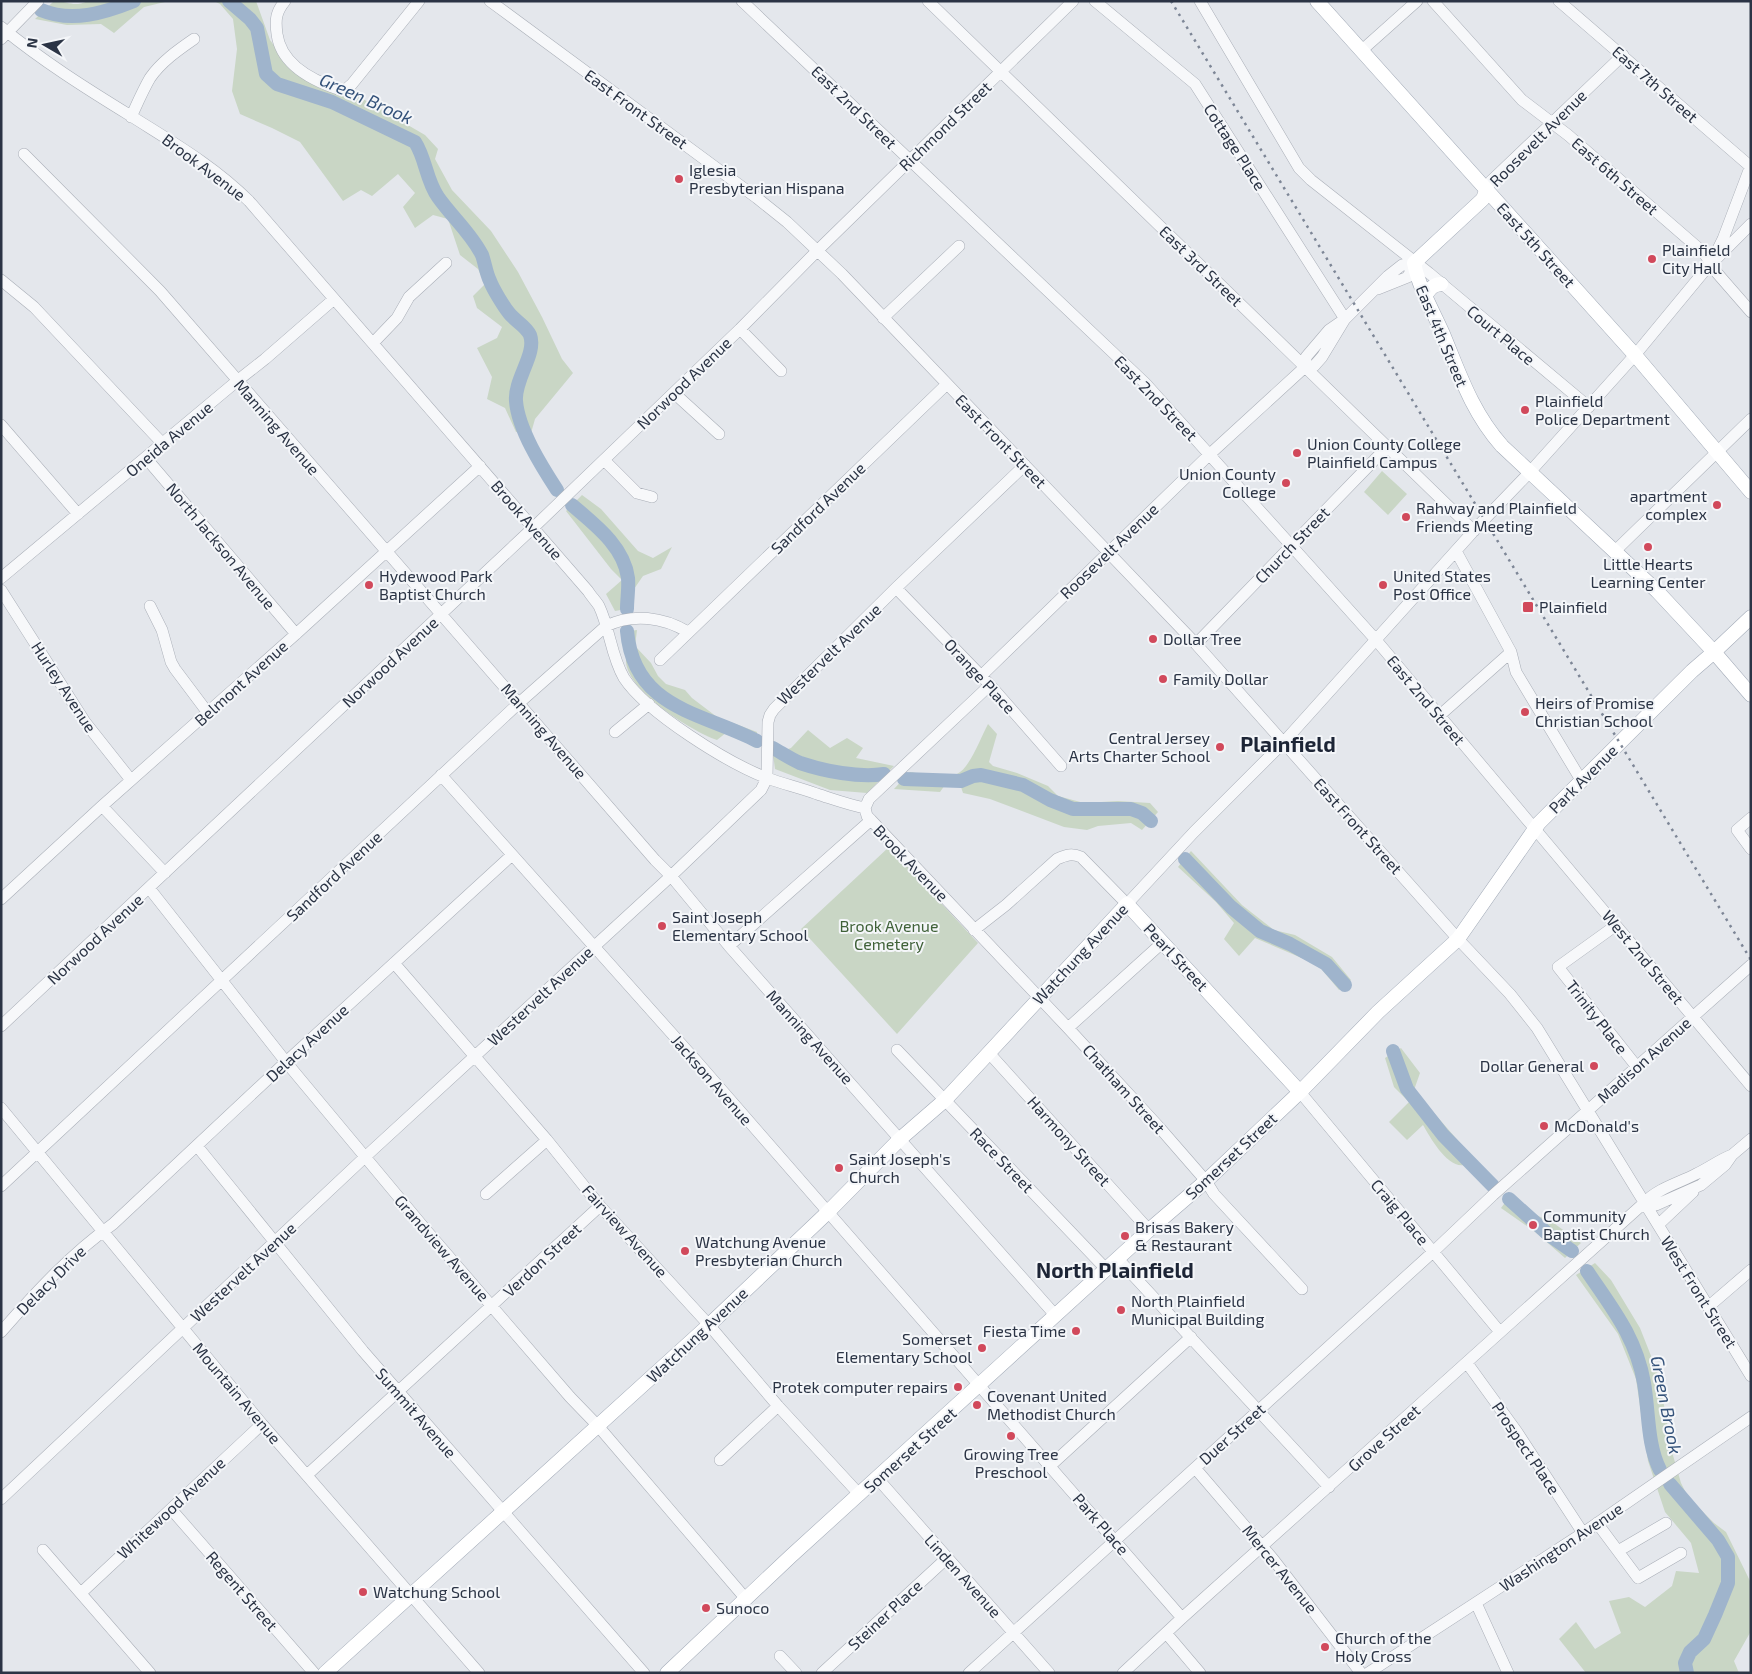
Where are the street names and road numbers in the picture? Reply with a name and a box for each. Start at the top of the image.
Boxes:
street label: East 7th Street [1609,41,1702,126]
street label: East 2nd Street [808,61,901,152]
street label: East Front Street [581,65,691,152]
street label: Richmond Street [895,77,995,174]
street label: Roosevelt Avenue [1485,85,1590,190]
street label: Cottage Place [1200,100,1270,194]
street label: Brook Avenue [159,129,250,204]
street label: East 6th Street [1568,133,1662,218]
street label: East 5th Street [1493,198,1579,291]
street label: East 3rd Street [1156,221,1247,310]
street label: East 4th Street [1412,282,1472,390]
street label: Court Place [1464,301,1539,368]
street label: Norwood Avenue [632,333,735,433]
street label: East 2nd Street [1111,351,1202,444]
street label: Manning Avenue [231,375,324,478]
street label: East Front Street [952,390,1051,491]
street label: Oneida Avenue [121,397,216,480]
street label: Sandford Avenue [767,458,869,557]
street label: Brook Avenue [488,476,567,563]
street label: North Jackson Avenue [163,479,280,613]
street label: Roosevelt Avenue [1056,499,1162,602]
street label: Church Street [1250,502,1333,587]
street label: Westervelt Avenue [773,599,885,708]
street label: Norwood Avenue [338,612,442,711]
street label: Orange Place [941,634,1020,717]
street label: Belmont Avenue [190,636,291,729]
street label: Hurley Avenue [28,638,101,736]
street label: East 2nd Street [1383,651,1469,748]
street label: Manning Avenue [498,679,591,782]
street label: Park Avenue [1544,740,1621,817]
street label: East Front Street [1310,774,1406,878]
street label: Brook Avenue [870,820,953,905]
street label: Sandford Avenue [282,827,385,925]
street label: Norwood Avenue [43,889,147,988]
street label: Watchung Avenue [1028,899,1131,1008]
street label: West 2nd Street [1599,906,1688,1008]
street label: Pearl Street [1140,919,1212,994]
street label: Westervelt Avenue [483,942,596,1049]
street label: Trinity Place [1563,976,1632,1057]
street label: Manning Avenue [763,986,858,1088]
street label: Delacy Avenue [262,1000,352,1086]
street label: Madison Avenue [1593,1013,1694,1107]
street label: Jackson Avenue [668,1031,757,1129]
street label: Chatham Street [1079,1040,1169,1137]
street label: Harmony Street [1024,1092,1115,1190]
street label: Somerset Street [1181,1108,1280,1203]
street label: Race Street [967,1123,1038,1196]
street label: Craig Place [1367,1175,1433,1248]
street label: Fairview Avenue [579,1180,672,1281]
street label: Grandview Avenue [391,1191,494,1305]
street label: Westervelt Avenue [186,1218,299,1325]
street label: Verdon Street [499,1219,585,1301]
street label: West Front Street [1657,1232,1741,1351]
street label: Delacy Drive [12,1241,89,1318]
street label: Watchung Avenue [642,1283,751,1386]
street label: Mountain Avenue [189,1338,285,1447]
street label: Summit Avenue [372,1364,461,1462]
street label: Prospect Place [1488,1398,1564,1498]
street label: Duer Street [1195,1399,1269,1468]
street label: Grove Street [1344,1400,1424,1475]
street label: Somerset Street [859,1403,960,1496]
street label: Whitewood Avenue [113,1453,228,1562]
street label: Park Place [1069,1489,1133,1558]
street label: Washington Avenue [1495,1498,1626,1595]
street label: Mercer Avenue [1239,1521,1322,1617]
street label: Linden Avenue [921,1530,1006,1621]
street label: Regent Street [203,1547,282,1634]
street label: Steiner Place [844,1576,926,1654]

